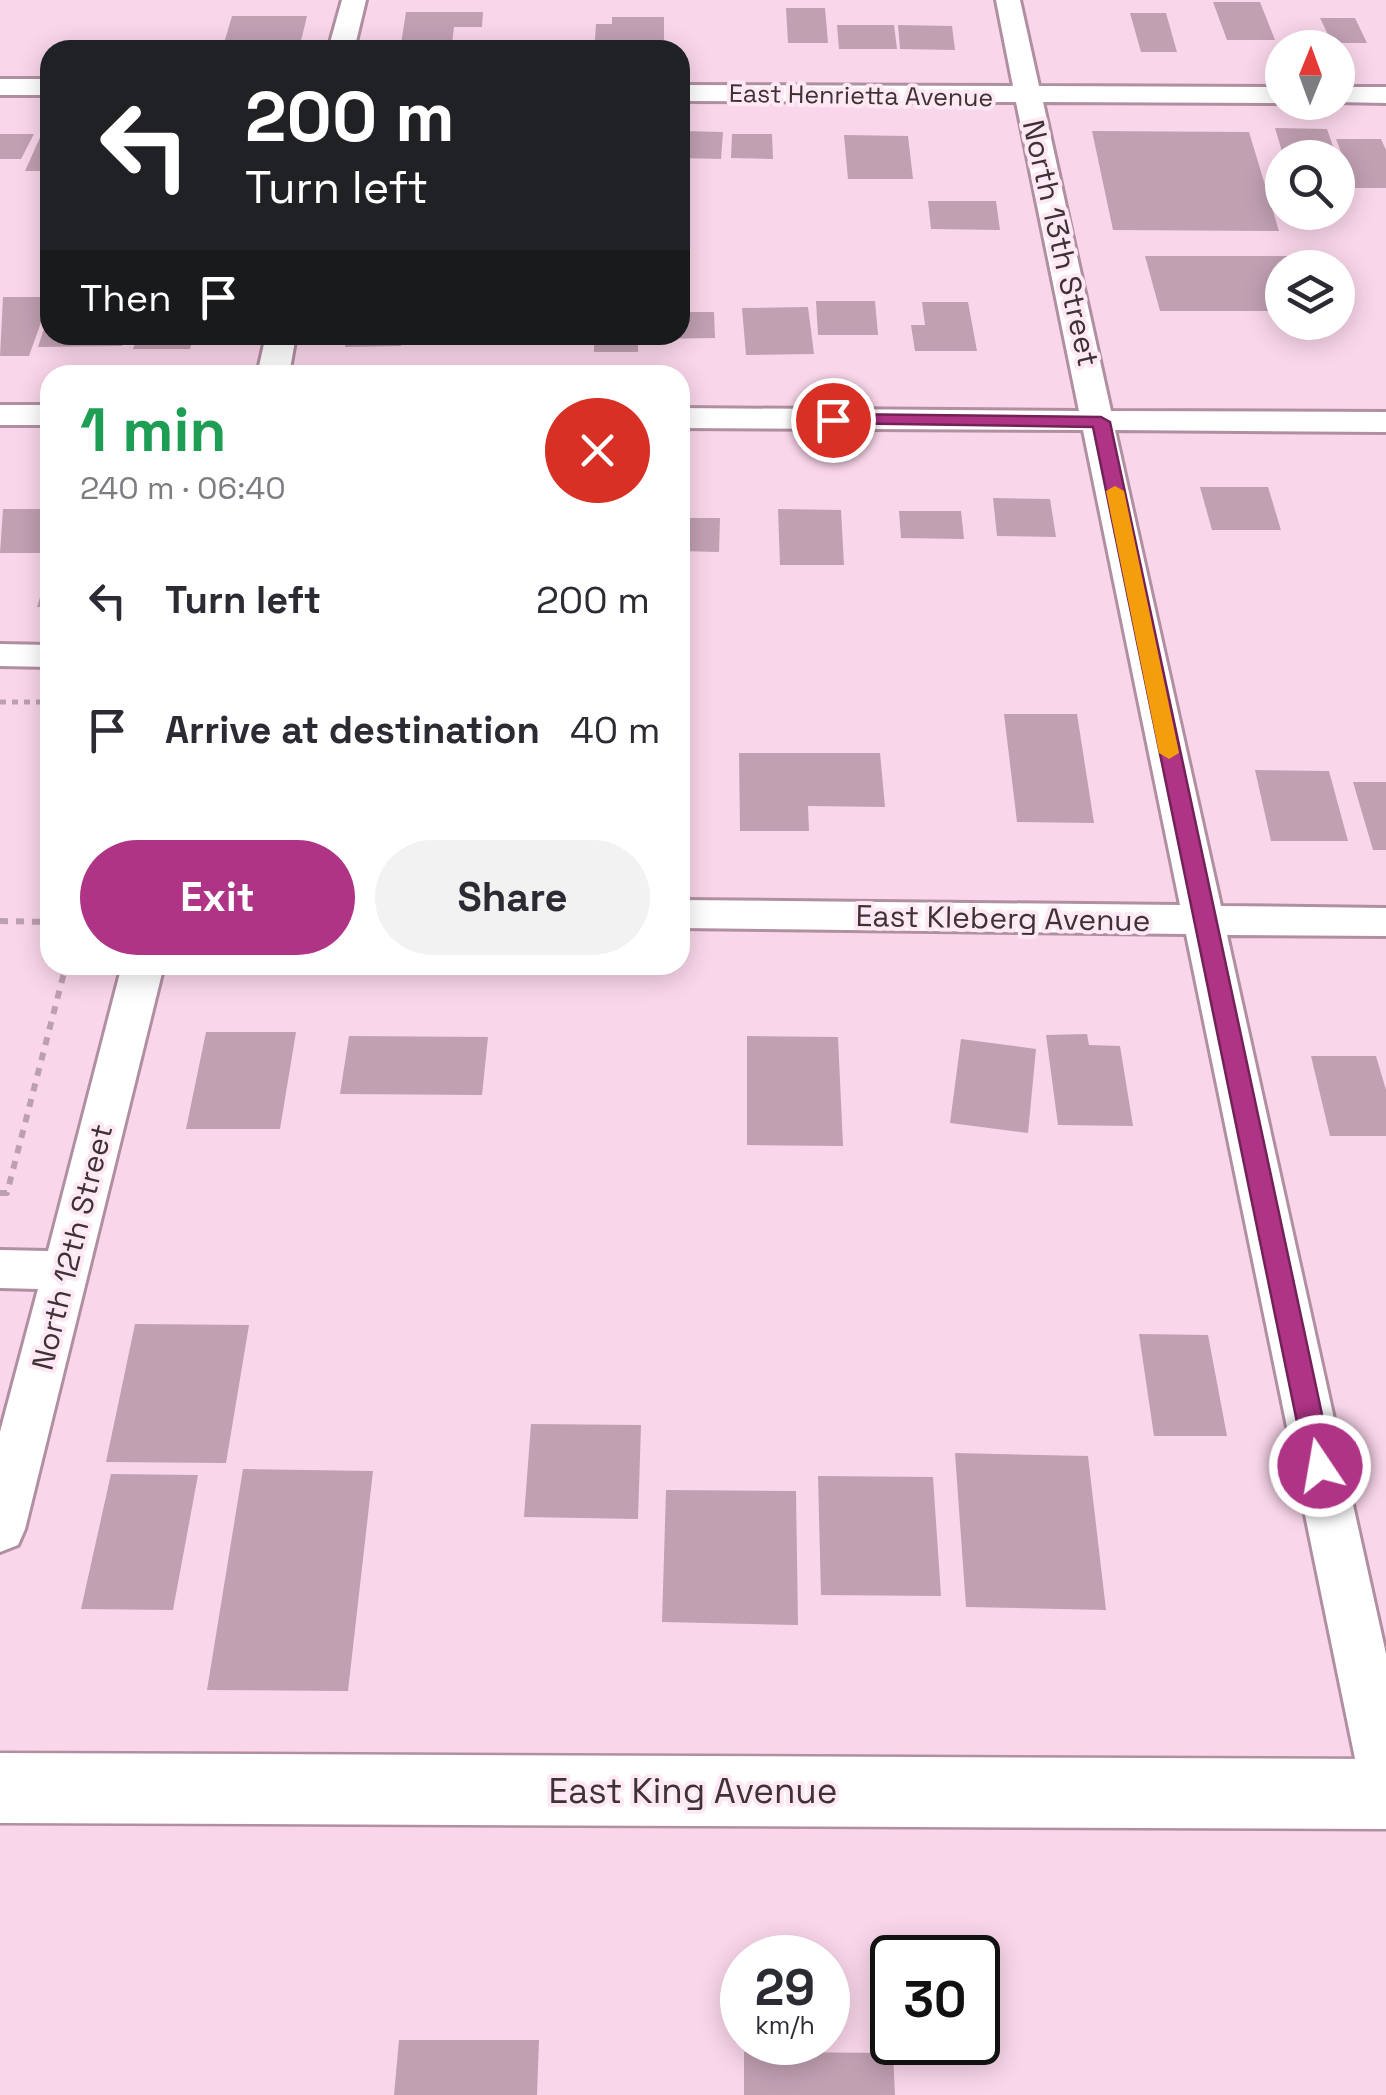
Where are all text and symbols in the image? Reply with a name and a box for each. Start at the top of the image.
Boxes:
north arrow [1265,30,1355,120]
map controls [1265,30,1355,340]
text: 200 m [245,72,455,161]
street label: East Henrietta Avenue [729,77,993,113]
icon: left [80,80,210,210]
street label: North 13th Street [1014,116,1108,370]
button: search [1265,140,1355,230]
text: Turn left [245,159,428,216]
button: layers [1265,250,1355,340]
icon: arrive [191,270,246,325]
text: Then [80,274,171,322]
pin [791,378,876,463]
text: 1 min [80,392,227,469]
icon: arrive [806,393,861,448]
button: close [545,398,650,503]
text: 240 m · 06:40 [80,468,286,508]
icon: left [80,573,135,628]
text: Turn left [165,576,321,624]
text: 200 m [536,576,650,624]
icon: arrive [80,703,135,758]
text: Arrive at destination [165,706,540,754]
text: 40 m [570,706,661,754]
button: Exit [80,840,355,955]
button: Share [375,840,650,955]
street label: East Kleberg Avenue [855,896,1151,940]
street label: North 12th Street [23,1120,121,1374]
position arrow [1268,1414,1372,1518]
street label: East King Avenue [549,1769,837,1813]
speed limit sign: 30 [870,1935,1000,2065]
text: 29 [755,1956,815,2020]
text: km/h [755,2009,815,2041]

